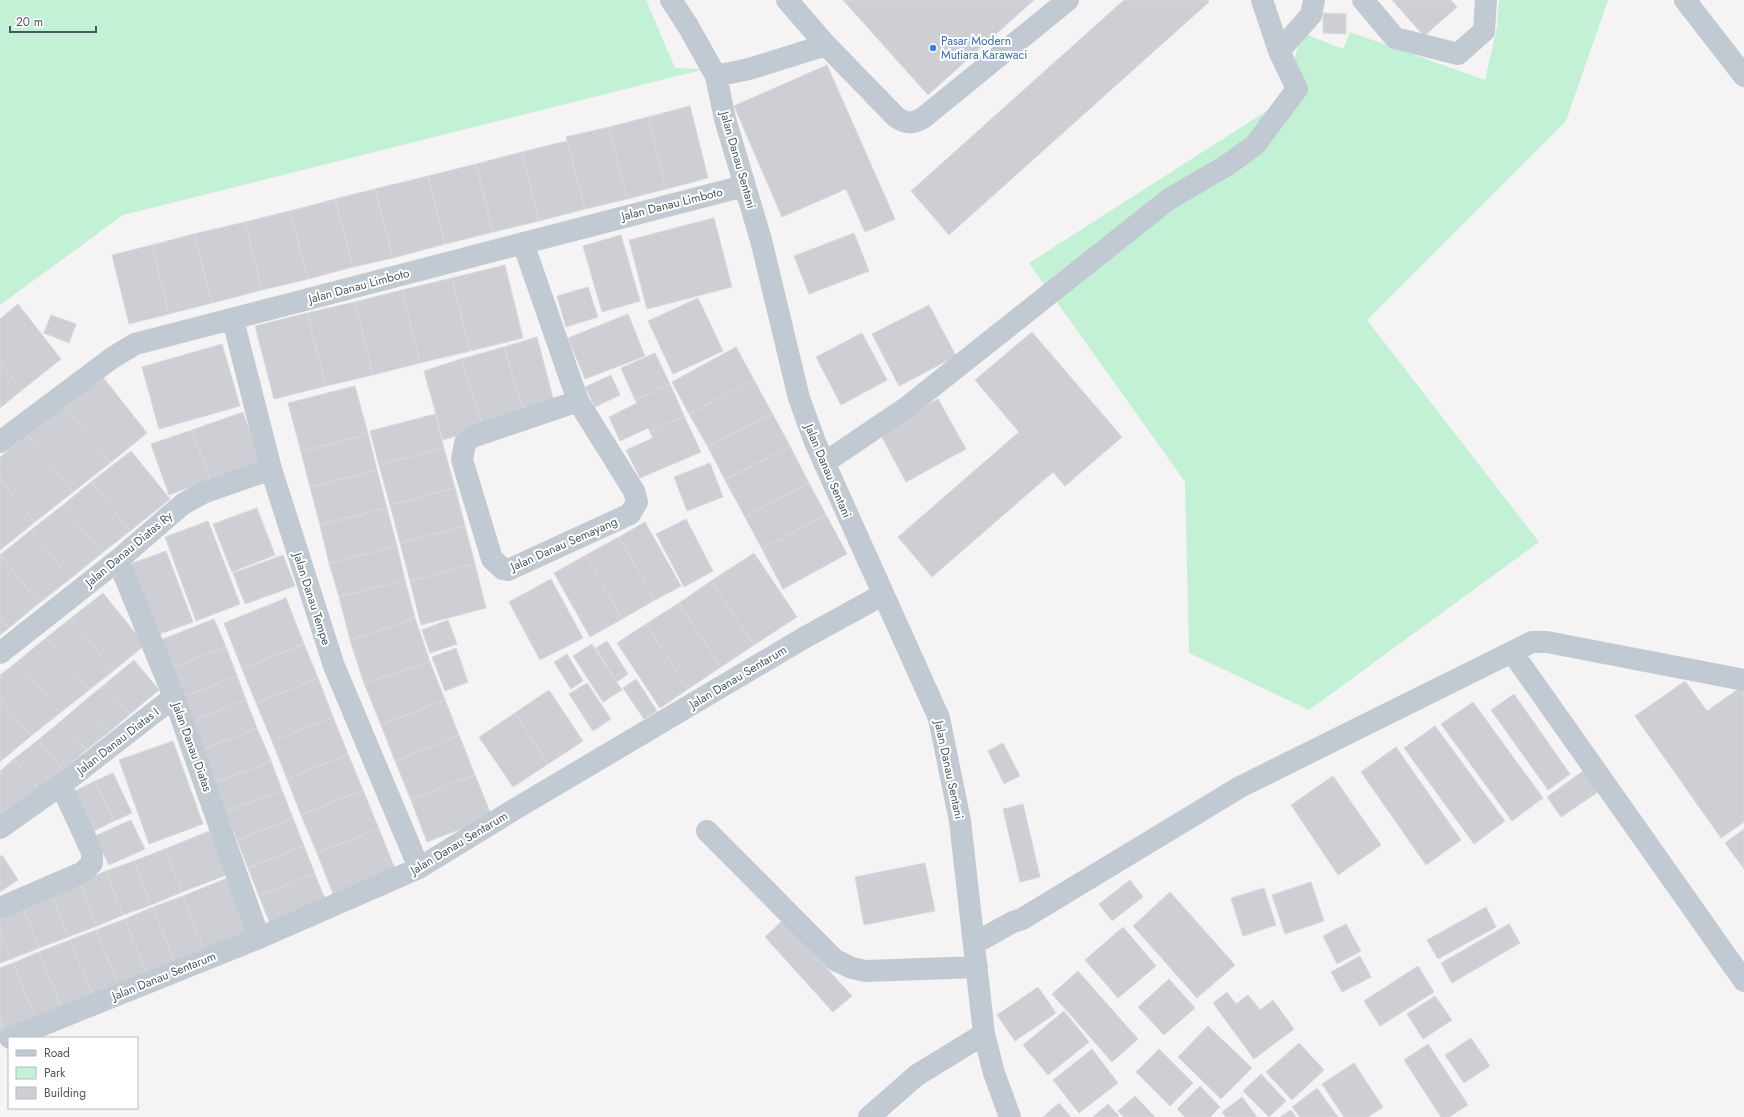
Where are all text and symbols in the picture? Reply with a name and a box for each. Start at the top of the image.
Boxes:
scale bar [10,8,96,34]
text: 20 m [16,13,43,31]
place label: Pasar Modern Mutiara Karawaci [941,32,1027,64]
marker: Pasar Modern Mutiara Karawaci [928,43,938,53]
street label: Jalan Danau Sentani [715,107,760,211]
street label: Jalan Danau Limboto [618,183,725,226]
street label: Jalan Danau Limboto [305,264,412,309]
street label: Jalan Danau Sentani [799,420,856,521]
street label: Jalan Danau Diatas Ry [80,507,177,592]
street label: Jalan Danau Semayang [506,512,620,576]
street label: Jalan Danau Tempe [288,549,335,647]
street label: Jalan Danau Sentarum [684,641,790,714]
street label: Jalan Danau Diatas [167,698,217,794]
street label: Jalan Danau Diatas I [71,703,163,780]
street label: Jalan Danau Sentani [929,717,968,821]
street label: Jalan Danau Sentarum [405,807,511,880]
street label: Jalan Danau Sentarum [108,947,219,1006]
legend [8,1037,138,1109]
text: Road [44,1044,70,1062]
text: Park [44,1064,66,1082]
text: Building [44,1084,86,1102]

